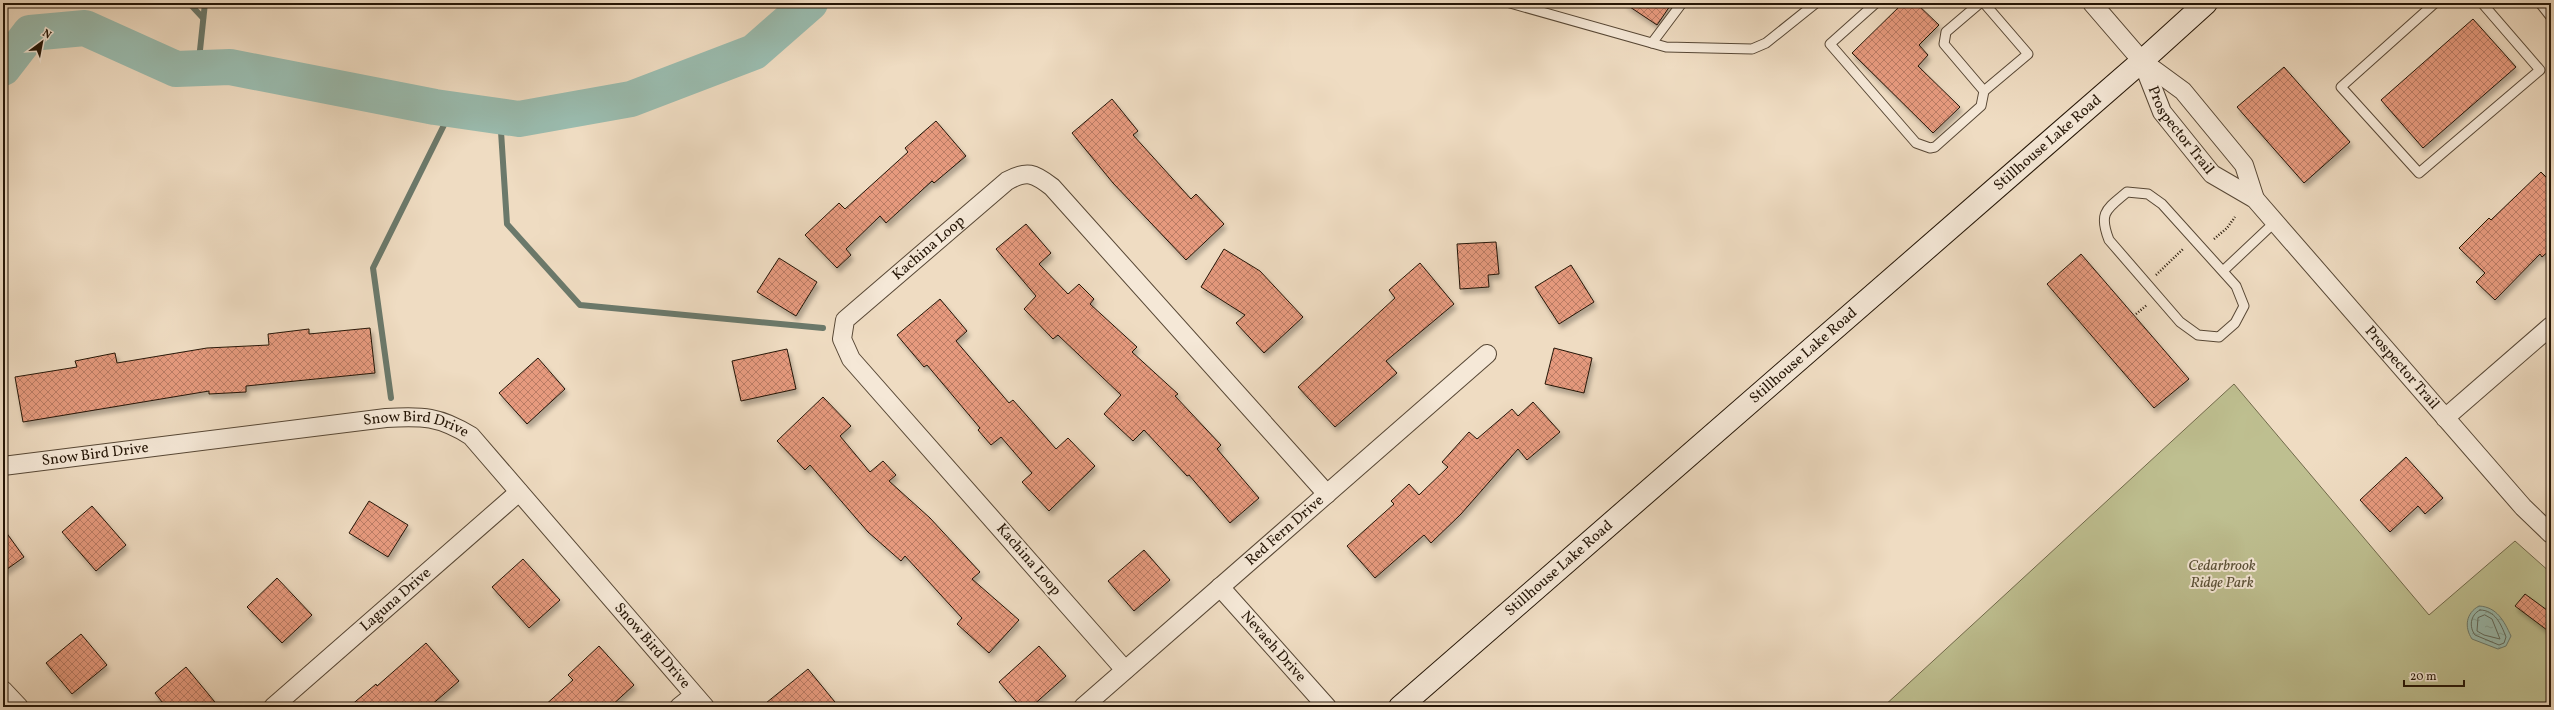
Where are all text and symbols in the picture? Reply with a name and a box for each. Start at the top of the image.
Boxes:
north arrow [22,22,62,62]
text: N [39,26,54,43]
street label: Prospector Trail [2142,83,2219,179]
street label: Stillhouse Lake Road [1989,90,2106,196]
street label: Kachina Loop [888,211,970,285]
street label: Stillhouse Lake Road [1745,303,1862,409]
street label: Prospector Trail [2360,321,2444,414]
street label: Snow Bird Drive [362,407,473,443]
street label: Snow Bird Drive [41,437,150,472]
street label: Red Fern Drive [1241,490,1329,571]
street label: Stillhouse Lake Road [1501,516,1618,621]
street label: Kachina Loop [991,519,1065,601]
park label: Cedarbrook Ridge Park [2188,556,2256,594]
street label: Laguna Drive [356,563,436,637]
street label: Snow Bird Drive [609,598,695,693]
street label: Nevaeh Drive [1236,606,1311,687]
scale bar [2404,662,2464,688]
text: 20 m [2410,669,2437,685]

